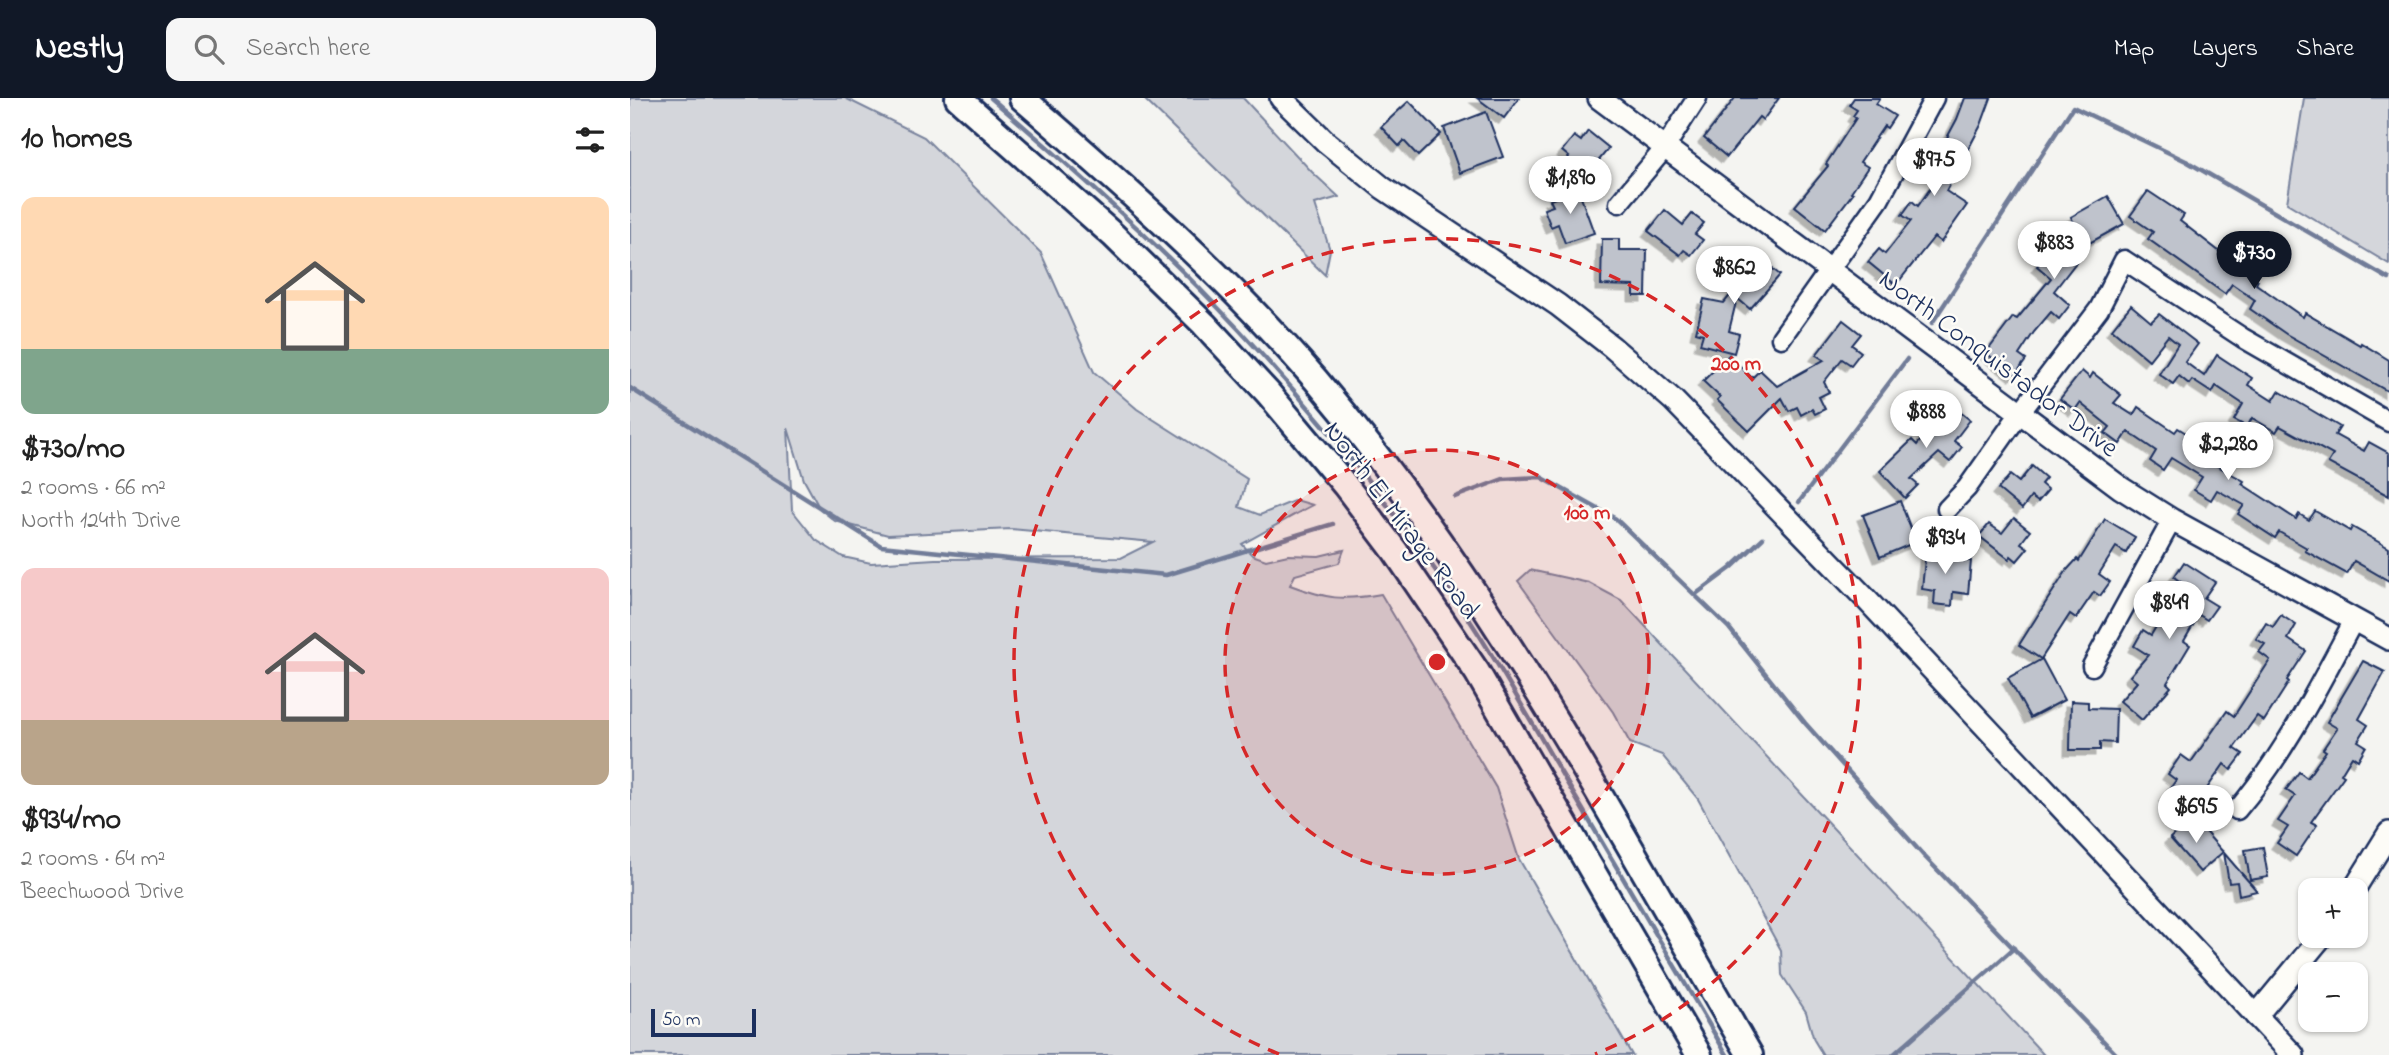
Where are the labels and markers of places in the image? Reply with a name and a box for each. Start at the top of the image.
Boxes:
pin: $975 [1893,139,1975,198]
pin: $1,890 [1513,156,1627,216]
pin: $883 [2013,222,2095,281]
pin: $730 [2213,232,2295,291]
pin: $862 [1693,246,1775,306]
pin: $888 [1885,390,1967,450]
pin: $2,280 [2171,422,2285,482]
pin: $934 [1904,517,1986,576]
pin: $849 [2128,582,2210,641]
centre of rings [1425,650,1449,674]
pin: $695 [2155,786,2237,845]

